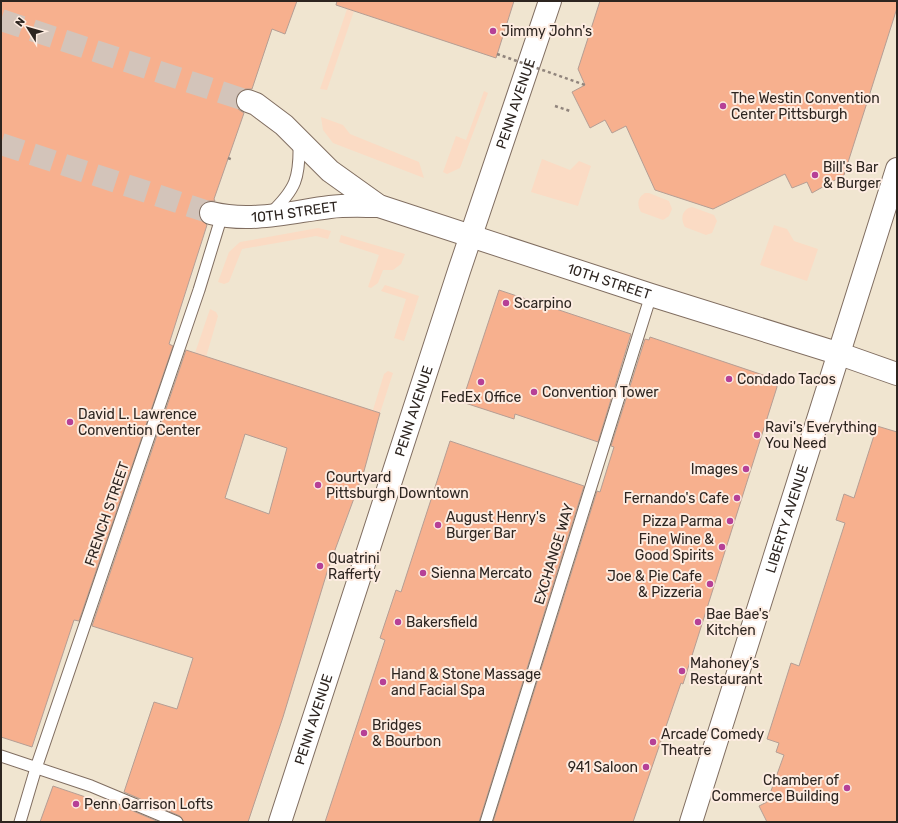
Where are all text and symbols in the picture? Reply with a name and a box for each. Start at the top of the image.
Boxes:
north arrow [8,8,48,48]
text: N [13,15,28,29]
place label: Jimmy John's [501,23,592,40]
marker: Jimmy John's [488,26,498,36]
street label: PENN AVENUE [492,56,539,151]
place label: The Westin Convention Center Pittsburgh [731,90,880,123]
marker: The Westin Convention Center Pittsburgh [718,101,728,111]
place label: Bill's Bar & Burger [823,159,881,192]
marker: Bill's Bar & Burger [810,170,820,180]
street label: 10TH STREET [251,198,338,226]
street label: 10TH STREET [565,260,653,303]
place label: Scarpino [514,295,572,312]
marker: Scarpino [501,298,511,308]
street label: PENN AVENUE [391,364,436,459]
place label: Condado Tacos [737,371,836,388]
marker: Condado Tacos [724,374,734,384]
marker: FedEx Office [476,377,486,387]
place label: Convention Tower [542,384,659,401]
marker: Convention Tower [529,387,539,397]
place label: FedEx Office [441,389,521,406]
place label: David L. Lawrence Convention Center [78,406,201,439]
marker: David L. Lawrence Convention Center [65,417,75,427]
place label: Ravi's Everything You Need [765,419,877,452]
marker: Ravi's Everything You Need [752,430,762,440]
street label: FRENCH STREET [81,460,133,568]
place label: Images [691,461,738,478]
street label: LIBERTY AVENUE [762,462,812,575]
marker: Images [741,464,751,474]
place label: Courtyard Pittsburgh Downtown [326,469,469,502]
marker: Courtyard Pittsburgh Downtown [313,480,323,490]
place label: Fernando's Cafe [624,490,729,507]
marker: Fernando's Cafe [732,493,742,503]
street label: EXCHANGE WAY [531,501,577,607]
place label: August Henry's Burger Bar [446,509,546,542]
place label: Pizza Parma [642,513,722,530]
marker: Pizza Parma [725,516,735,526]
marker: August Henry's Burger Bar [433,520,443,530]
place label: Fine Wine & Good Spirits [635,531,714,564]
marker: Fine Wine & Good Spirits [717,542,727,552]
place label: Quatrini Rafferty [328,550,381,583]
marker: Quatrini Rafferty [315,561,325,571]
place label: Sienna Mercato [431,565,532,582]
marker: Sienna Mercato [418,568,428,578]
place label: Joe & Pie Cafe & Pizzeria [607,568,702,601]
marker: Joe & Pie Cafe & Pizzeria [705,579,715,589]
place label: Bae Bae's Kitchen [706,606,769,639]
place label: Bakersfield [406,614,478,631]
marker: Bakersfield [393,617,403,627]
marker: Bae Bae's Kitchen [693,617,703,627]
place label: Mahoney’s Restaurant [690,655,763,688]
place label: Hand & Stone Massage and Facial Spa [391,666,541,699]
marker: Mahoney’s Restaurant [677,666,687,676]
street label: PENN AVENUE [291,672,336,767]
marker: Hand & Stone Massage and Facial Spa [378,677,388,687]
place label: Bridges & Bourbon [372,717,441,750]
place label: Arcade Comedy Theatre [661,726,765,759]
marker: Bridges & Bourbon [359,728,369,738]
marker: Arcade Comedy Theatre [648,737,658,747]
place label: 941 Saloon [568,759,638,776]
marker: 941 Saloon [641,762,651,772]
place label: Chamber of Commerce Building [712,772,840,805]
marker: Chamber of Commerce Building [842,783,852,793]
place label: Penn Garrison Lofts [84,796,213,813]
marker: Penn Garrison Lofts [71,799,81,809]

